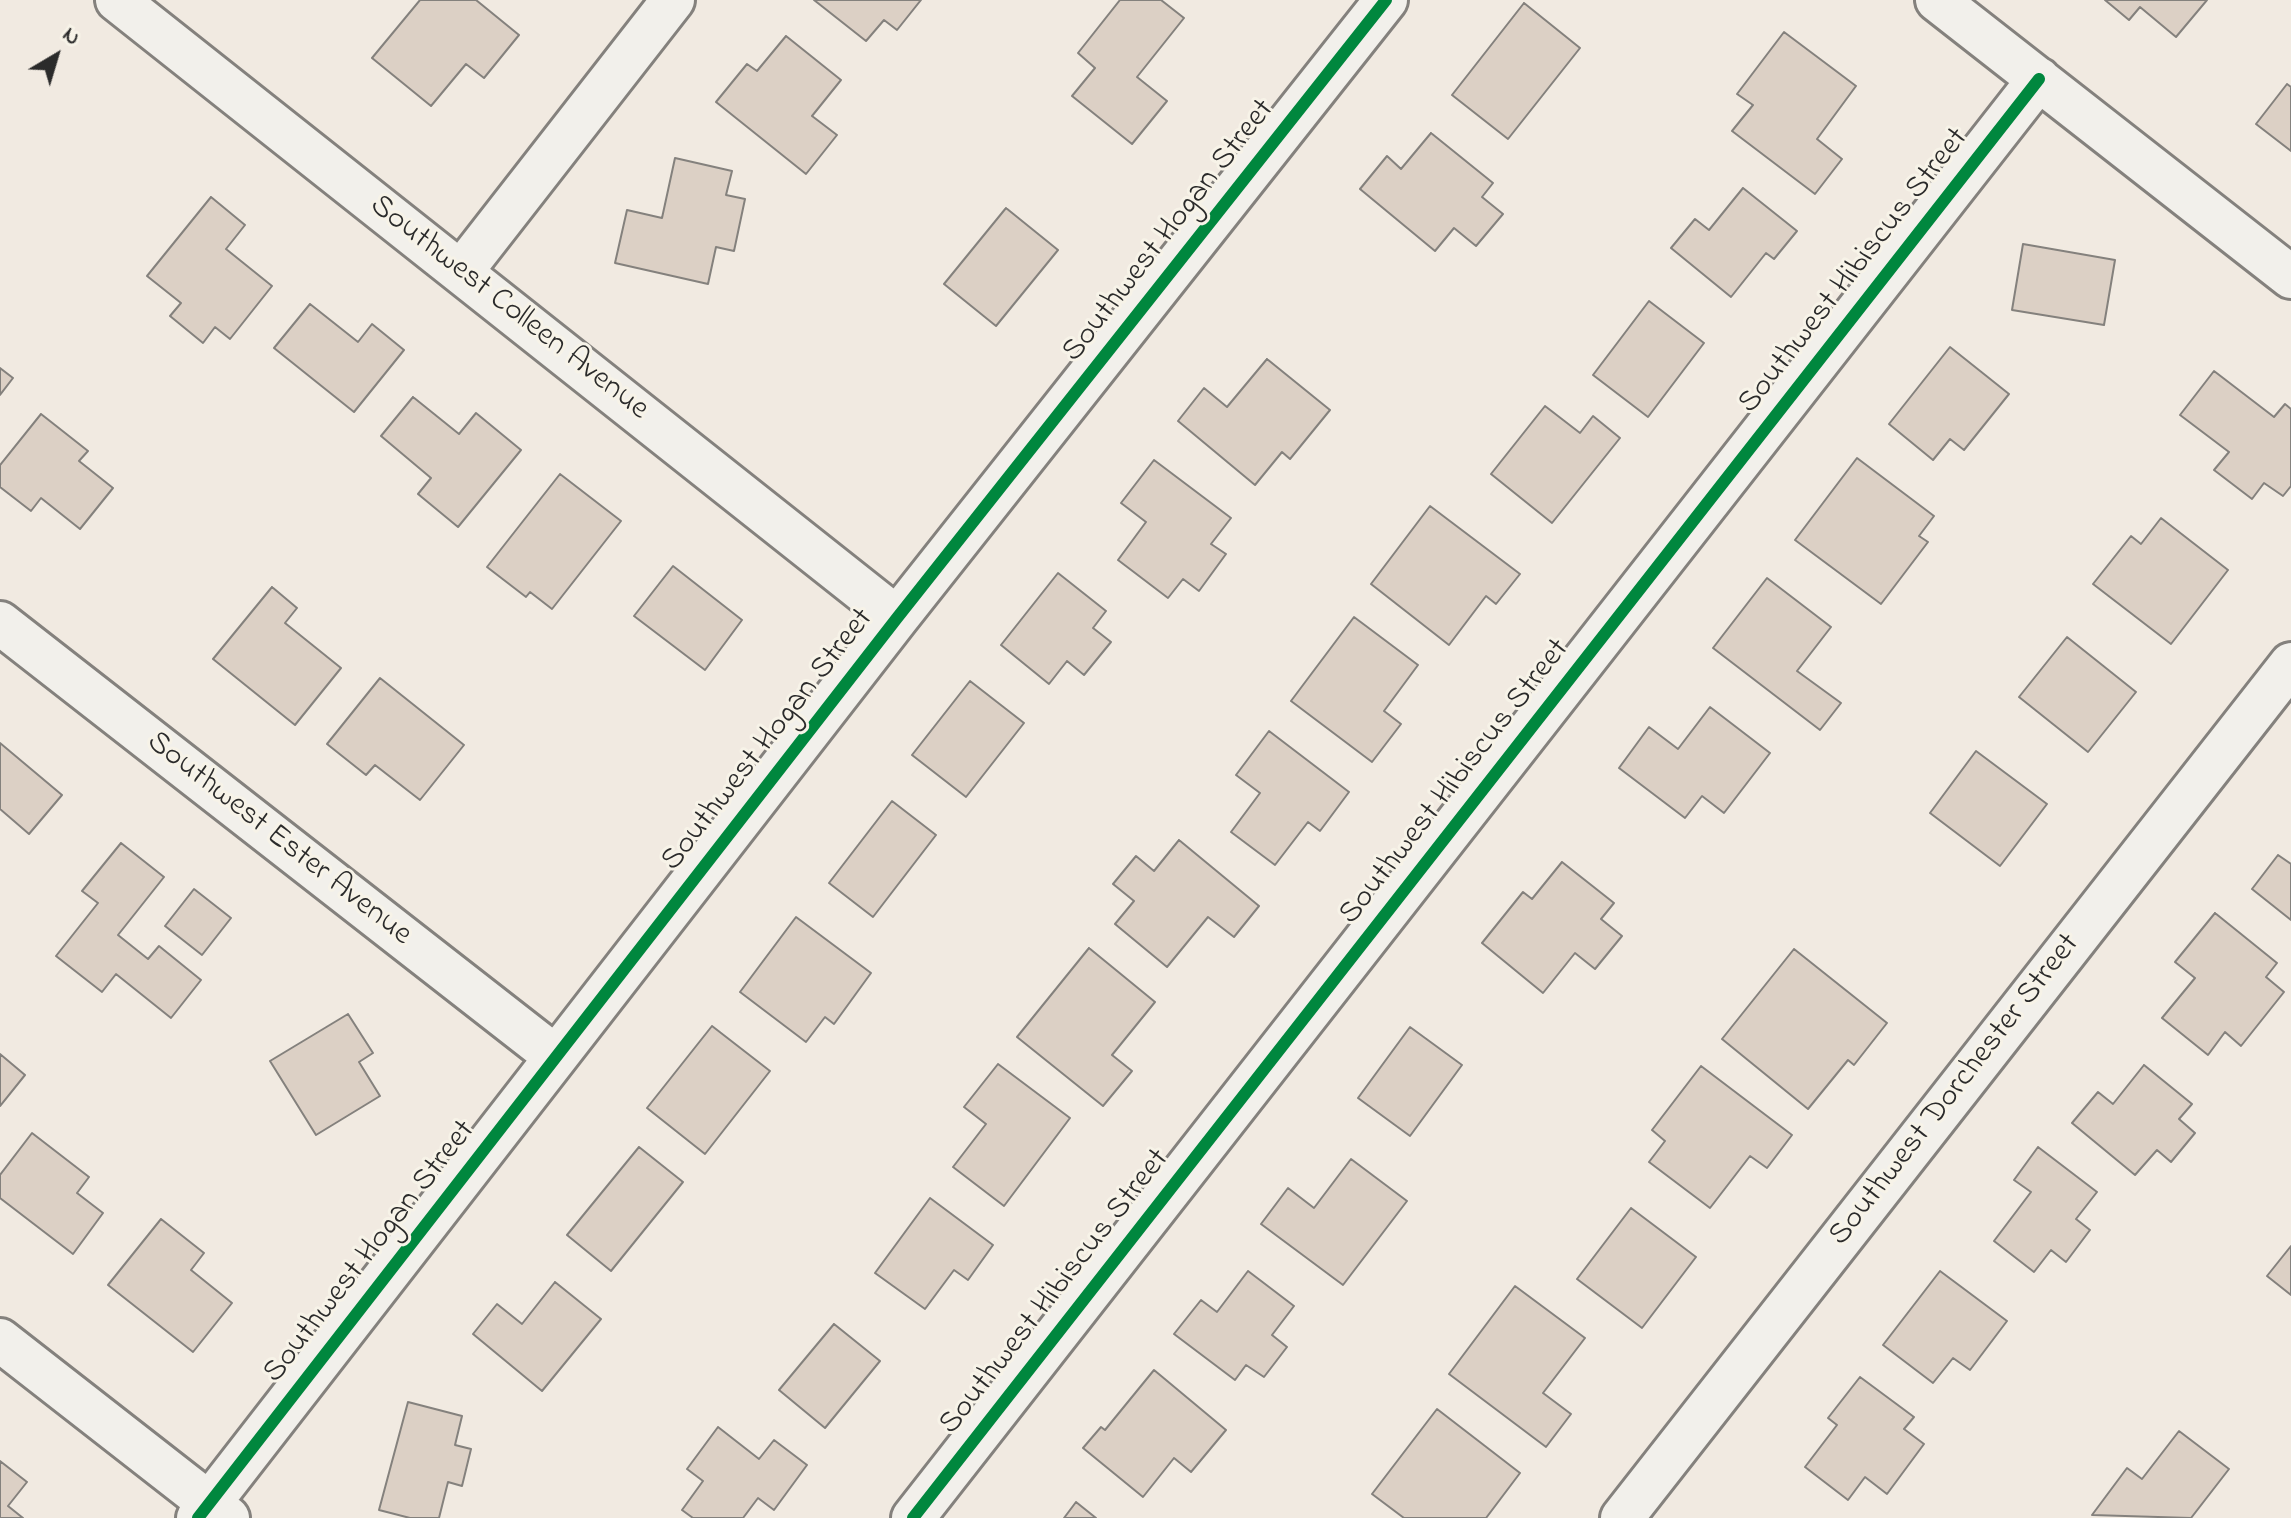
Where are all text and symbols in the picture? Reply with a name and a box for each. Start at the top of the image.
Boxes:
north arrow [16,16,96,96]
text: N [55,20,86,54]
street label: Southwest Hogan Street [1055,93,1285,371]
street label: Southwest Hibiscus Street [1731,121,1979,423]
street label: Southwest Colleen Avenue [361,188,655,430]
street label: Southwest Hogan Street [654,602,884,880]
street label: Southwest Hibiscus Street [1332,632,1580,934]
street label: Southwest Ester Avenue [138,724,418,956]
street label: Southwest Dorchester Street [1822,927,2090,1255]
street label: Southwest Hogan Street [256,1114,486,1392]
street label: Southwest Hibiscus Street [932,1142,1180,1444]

